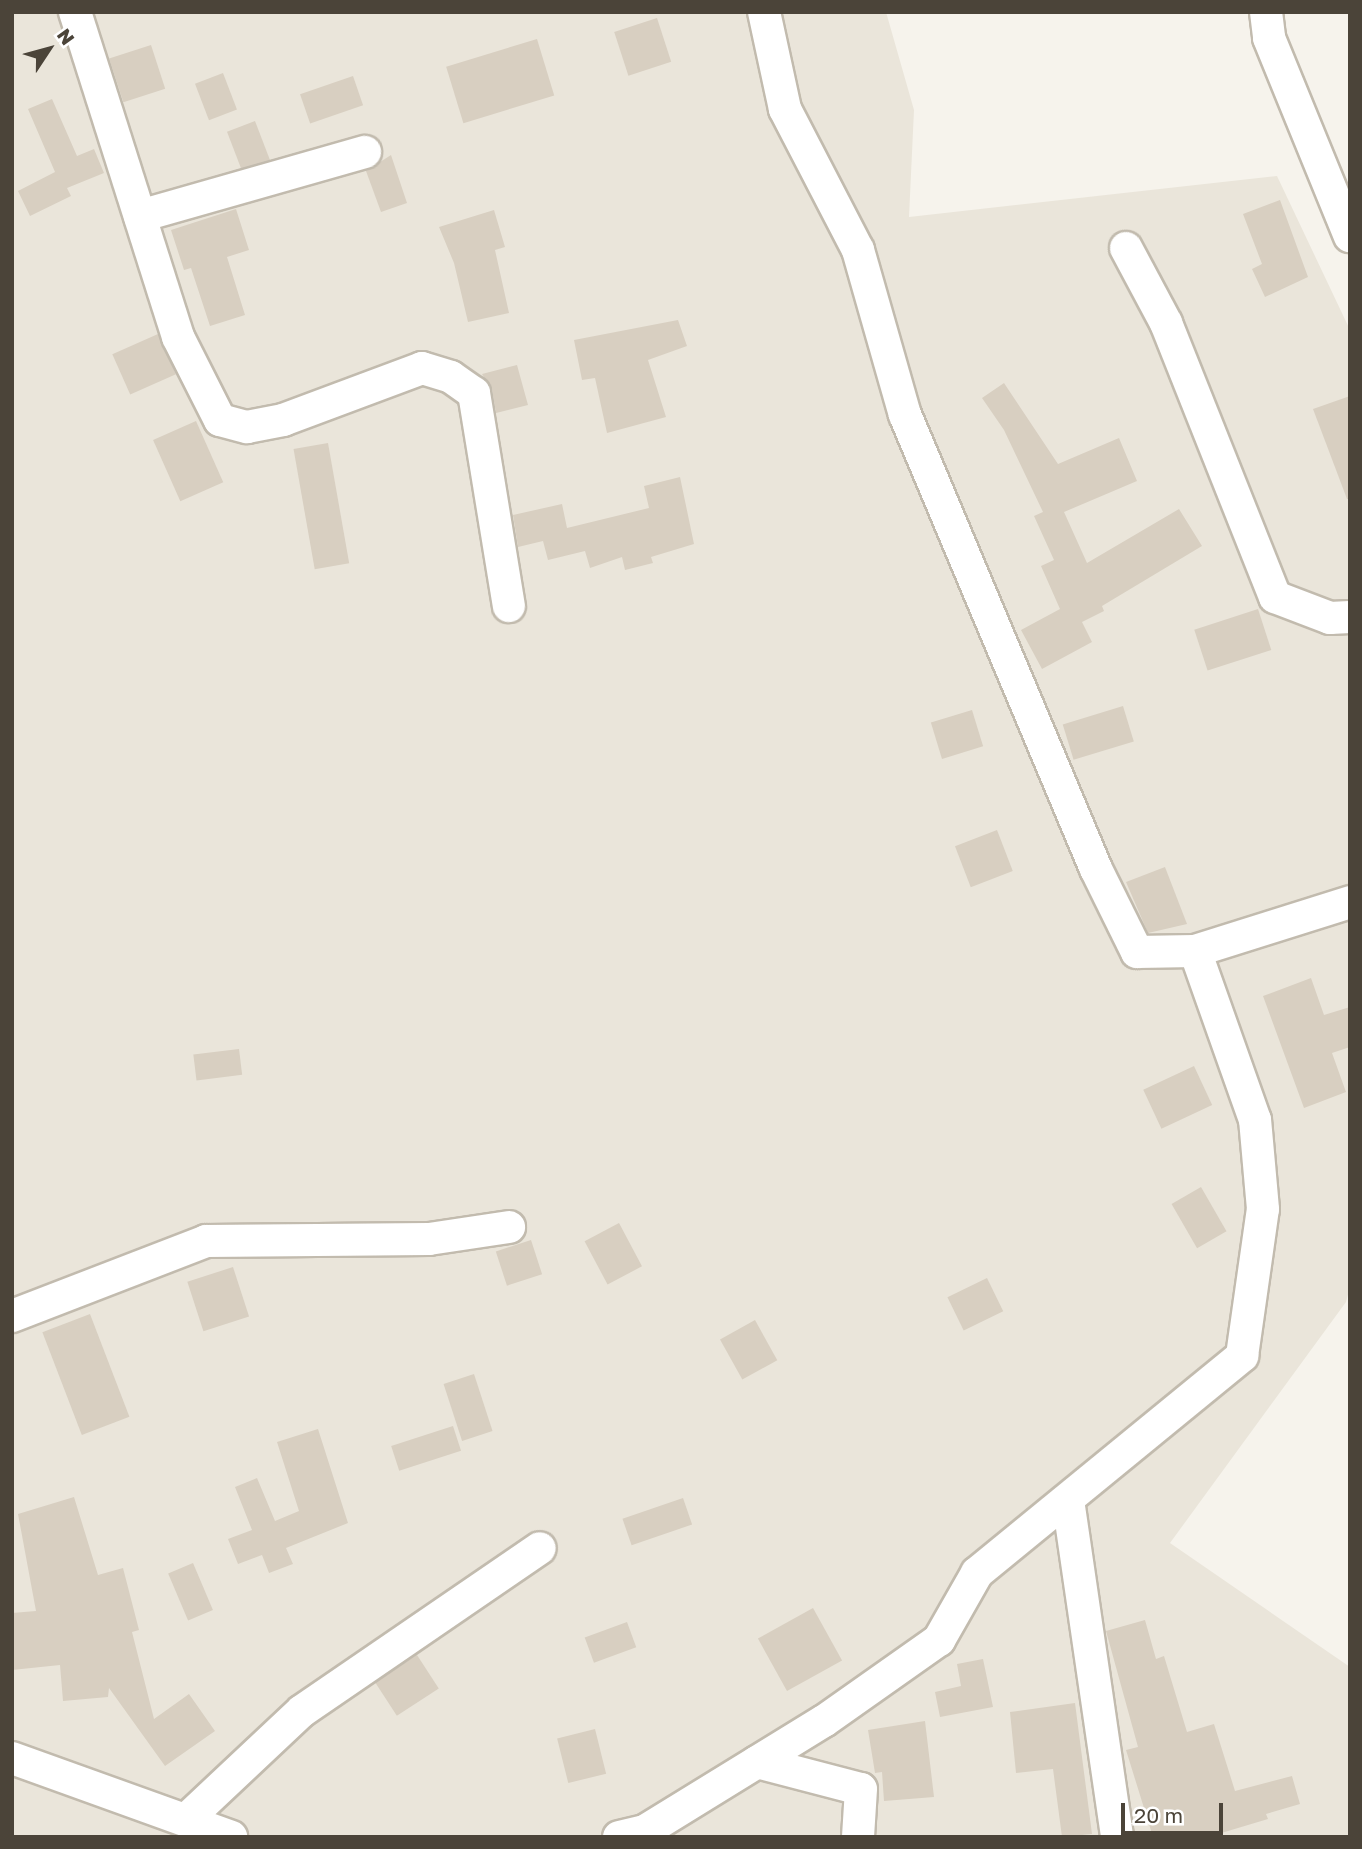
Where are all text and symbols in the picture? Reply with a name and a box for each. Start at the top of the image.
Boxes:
north arrow [14,14,84,84]
text: N [53,24,80,49]
scale bar [1124,1790,1226,1834]
text: 20 m [1134,1802,1183,1828]

